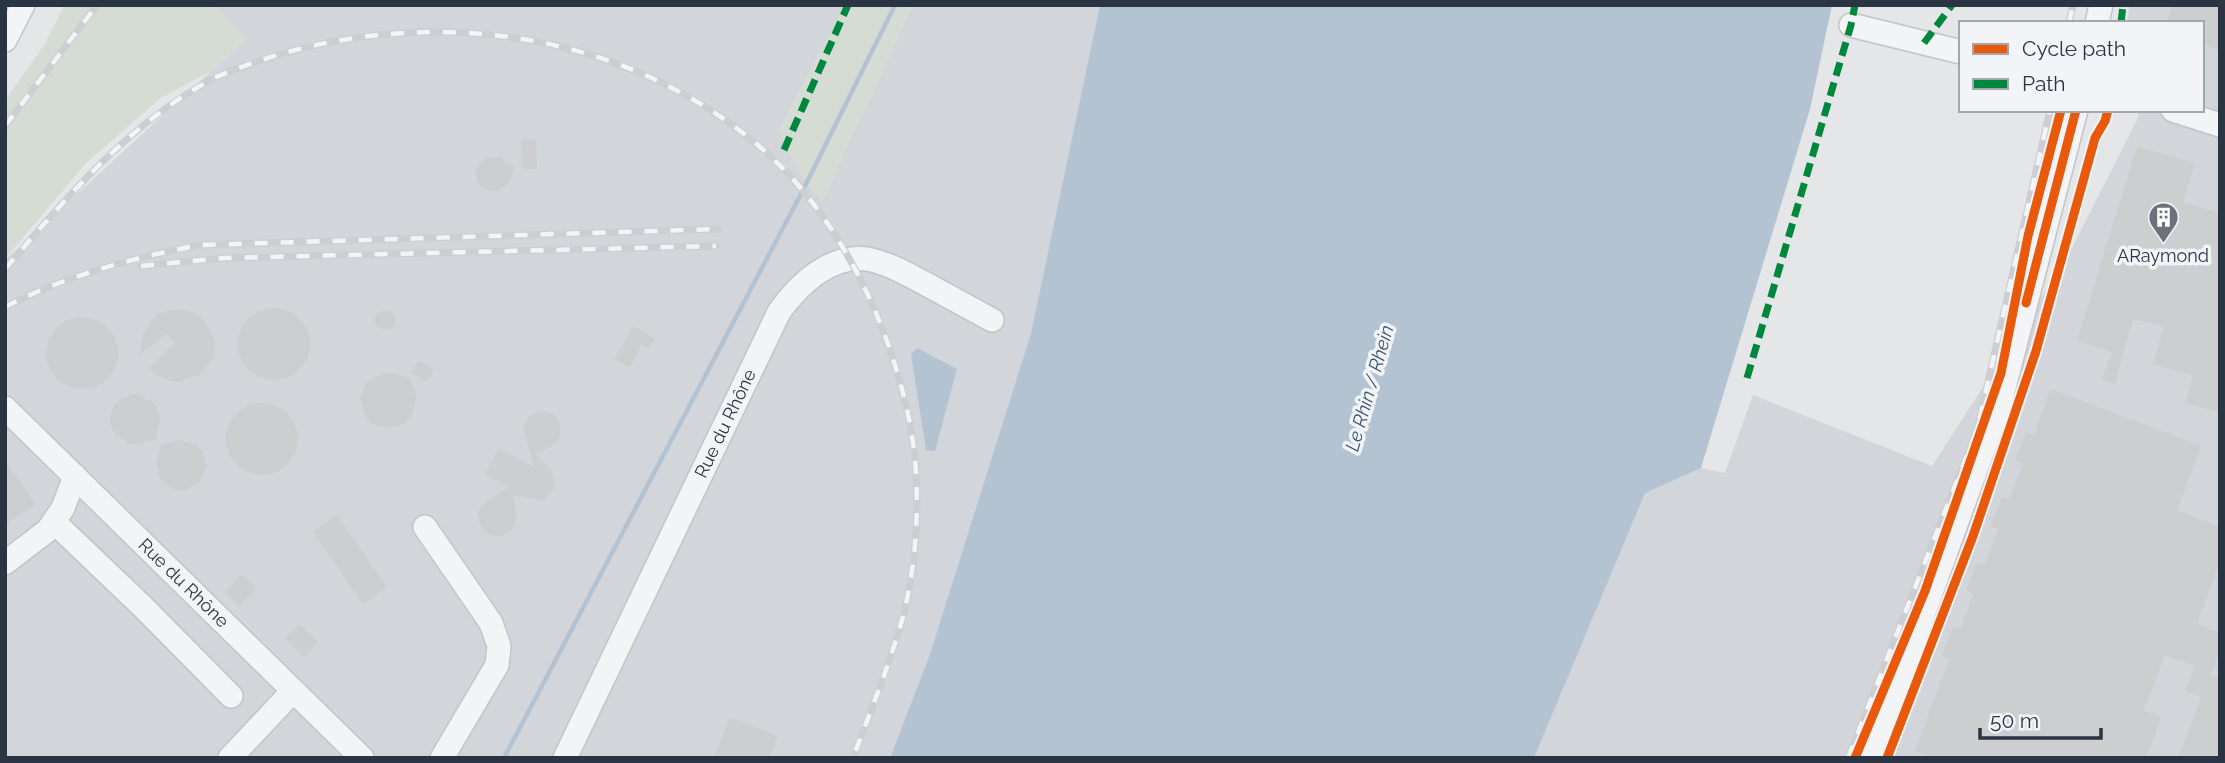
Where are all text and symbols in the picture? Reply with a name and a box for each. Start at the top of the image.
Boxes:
legend [1959,21,2204,112]
text: Cycle path [2022,36,2126,61]
text: Path [2022,71,2066,96]
building icon: ARaymond [2146,201,2180,245]
place label: ARaymond [2117,245,2209,266]
water label: Le Rhin / Rhein [1340,322,1398,454]
street label: Rue du Rhône [690,365,760,481]
street label: Rue du Rhône [134,534,234,632]
scale bar [1980,696,2101,740]
text: 50 m [1990,708,2039,733]

